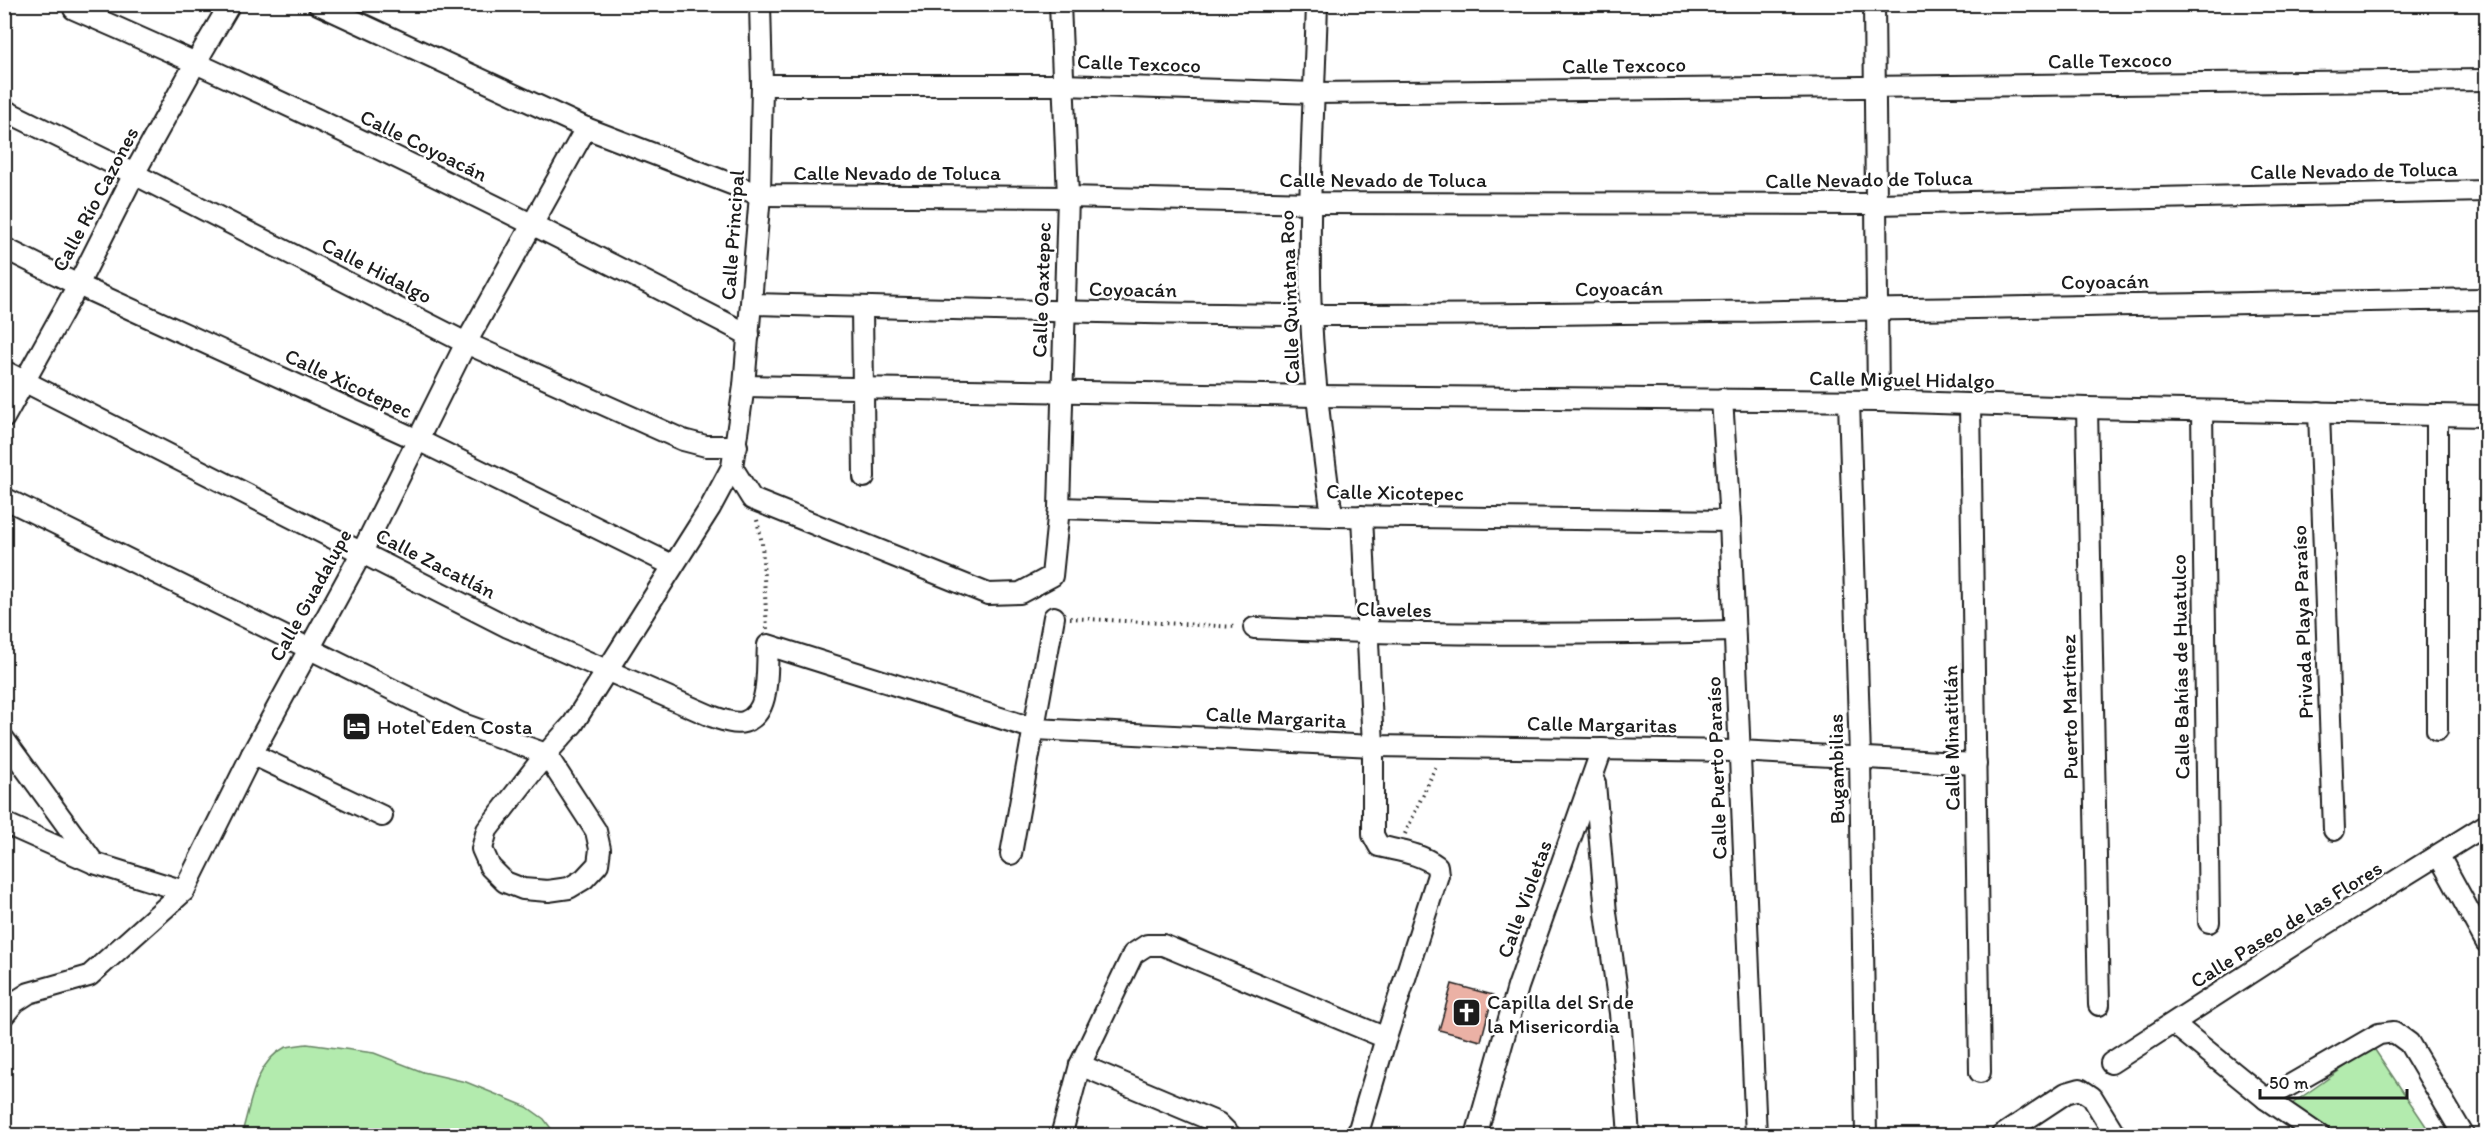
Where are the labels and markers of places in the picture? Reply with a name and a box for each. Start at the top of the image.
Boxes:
hotel icon: Hotel Eden Costa [340,710,372,742]
place label: Hotel Eden Costa [377,714,532,739]
place label: Capilla del Sr de la Misericordia [1487,989,1634,1038]
church icon: Capilla del Sr de la Misericordia [1450,997,1482,1029]

